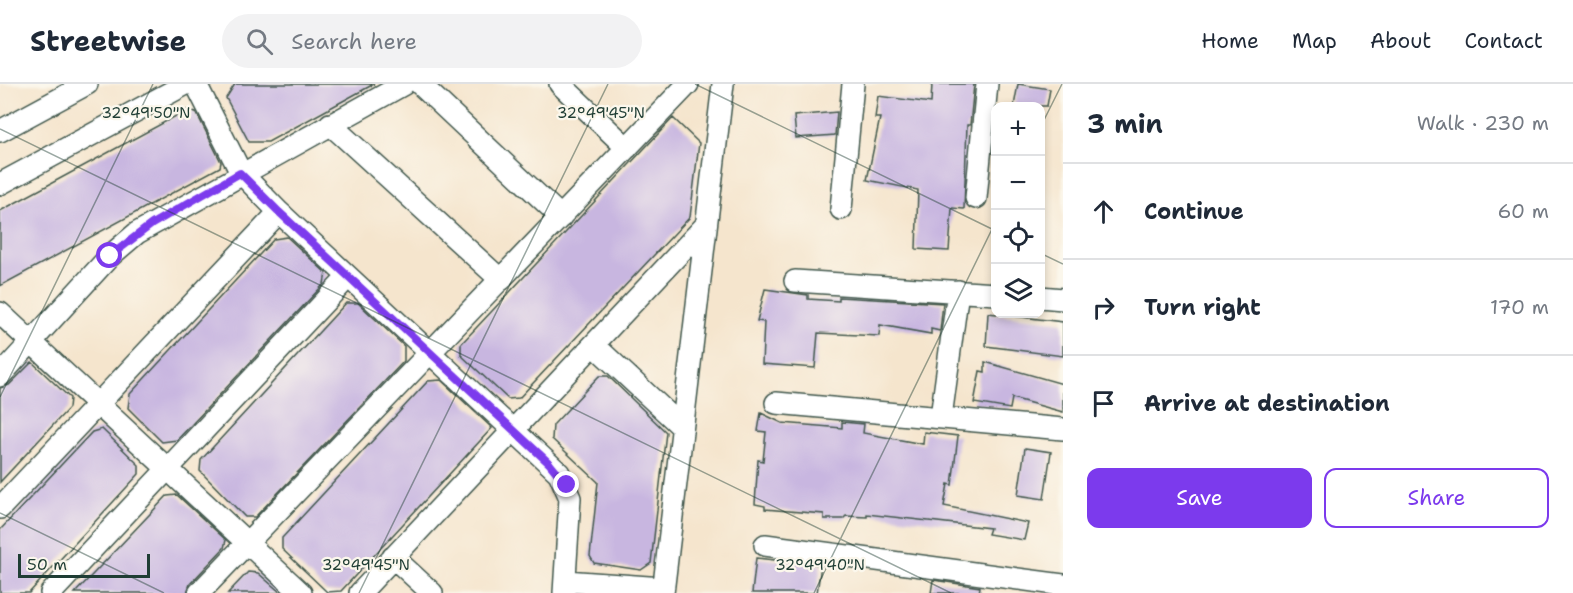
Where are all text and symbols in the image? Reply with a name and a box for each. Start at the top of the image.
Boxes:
search box [222,14,642,68]
text: Streetwise [30,22,186,60]
icon: search [243,25,276,58]
text: Search here [291,27,417,56]
text: Home [1201,27,1259,55]
text: Map [1292,27,1337,55]
text: About [1370,27,1431,55]
text: Contact [1464,27,1543,55]
map controls [991,102,1045,318]
button: + [991,102,1045,156]
text: 32°49'50"N [102,103,191,123]
text: 32°49'45"N [557,103,645,123]
text: 3 min [1087,106,1163,141]
text: Walk · 230 m [1417,110,1549,136]
button: − [991,156,1045,210]
icon: ahead [1087,195,1120,228]
text: Continue [1144,197,1244,226]
text: 60 m [1497,198,1549,224]
button: locate [991,210,1045,264]
route start [96,242,122,268]
button: layers [991,264,1045,318]
icon: right [1087,291,1120,324]
text: Turn right [1144,293,1261,322]
text: 170 m [1490,294,1549,320]
icon: arrive [1087,387,1120,420]
text: Arrive at destination [1144,389,1390,418]
button: Save [1087,468,1312,528]
button: Share [1324,468,1549,528]
route end [553,471,579,497]
scale bar [18,551,150,578]
text: 50 m [27,554,67,575]
text: 32°49'45"N [322,555,410,575]
text: 32°49'40"N [775,555,865,575]

